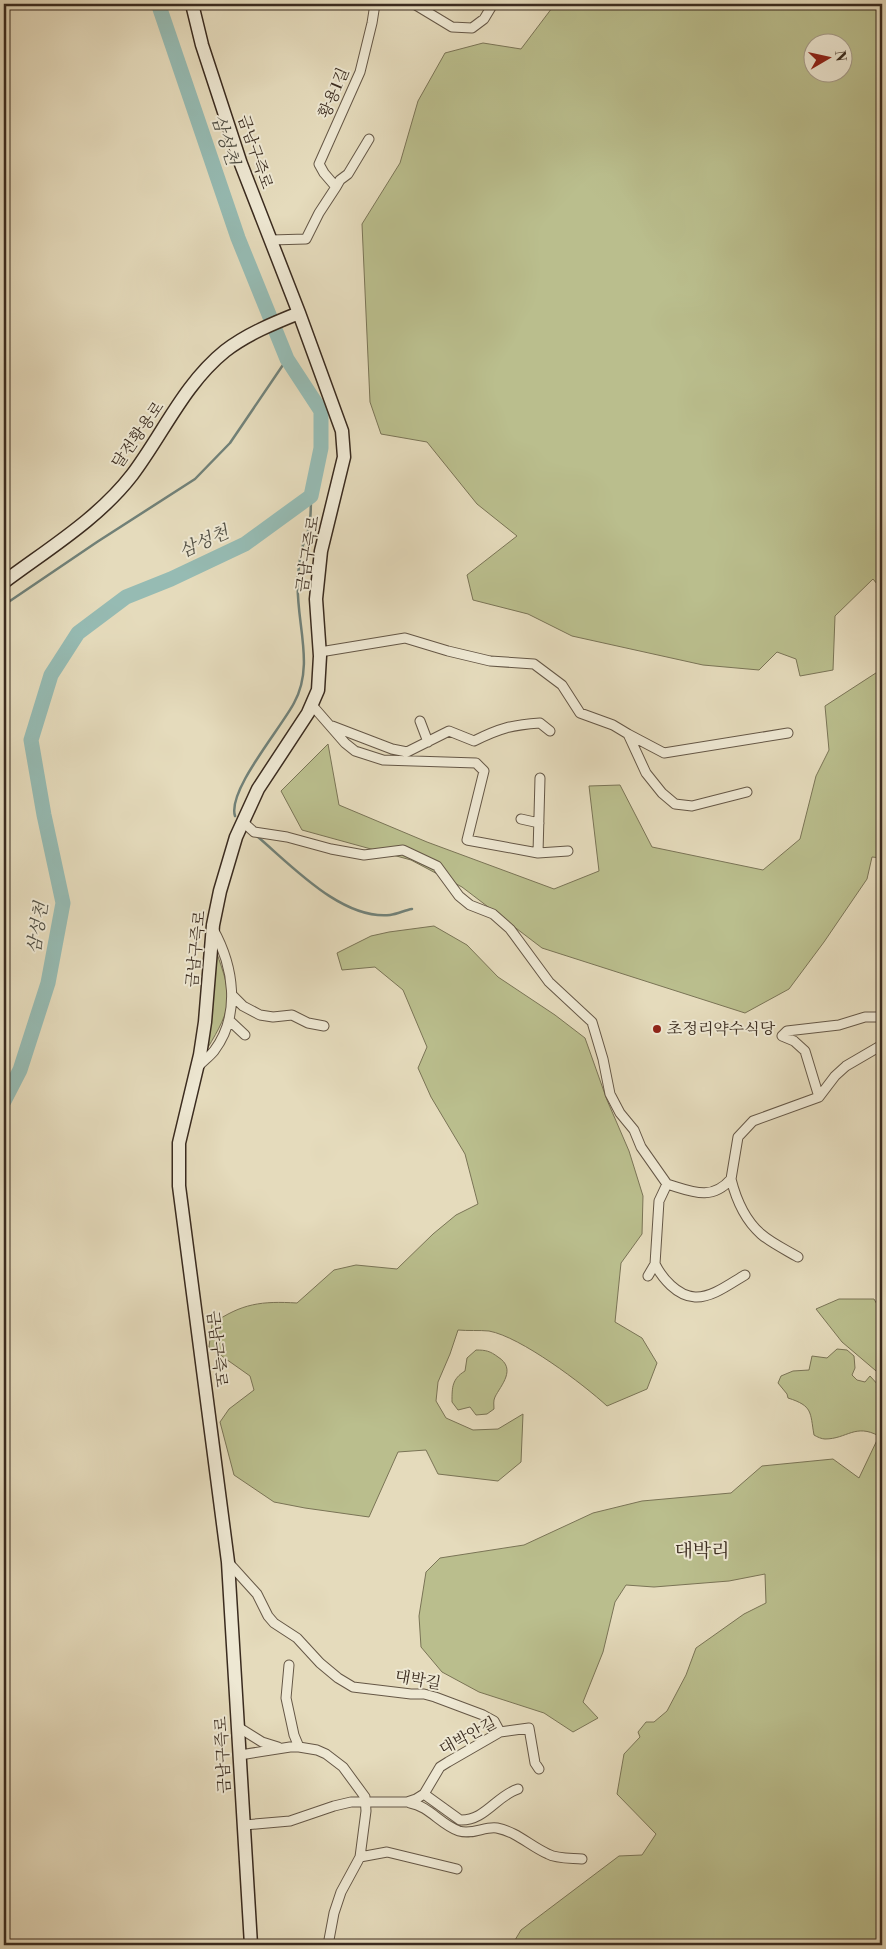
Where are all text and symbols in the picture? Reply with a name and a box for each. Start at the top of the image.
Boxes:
north arrow [804,32,854,82]
text: N [830,49,850,63]
street label: 황용1길 [314,65,354,121]
water label: 삼성천 [206,112,244,170]
street label: 금남구즉로 [233,112,277,192]
street label: 달전황용로 [108,397,169,472]
street label: 금남구즉로 [292,514,324,594]
water label: 삼성천 [175,520,234,563]
water label: 삼성천 [23,899,54,956]
street label: 금남구즉로 [182,909,210,988]
place label: 초정리약수식당 [667,1019,776,1039]
marker: 초정리약수식당 [651,1023,663,1035]
street label: 금남구즉로 [202,1309,232,1389]
district label: 대박리 [674,1539,730,1563]
street label: 대박길 [393,1666,443,1694]
street label: 대박안길 [436,1713,500,1759]
street label: 금남구즉로 [211,1715,235,1794]

